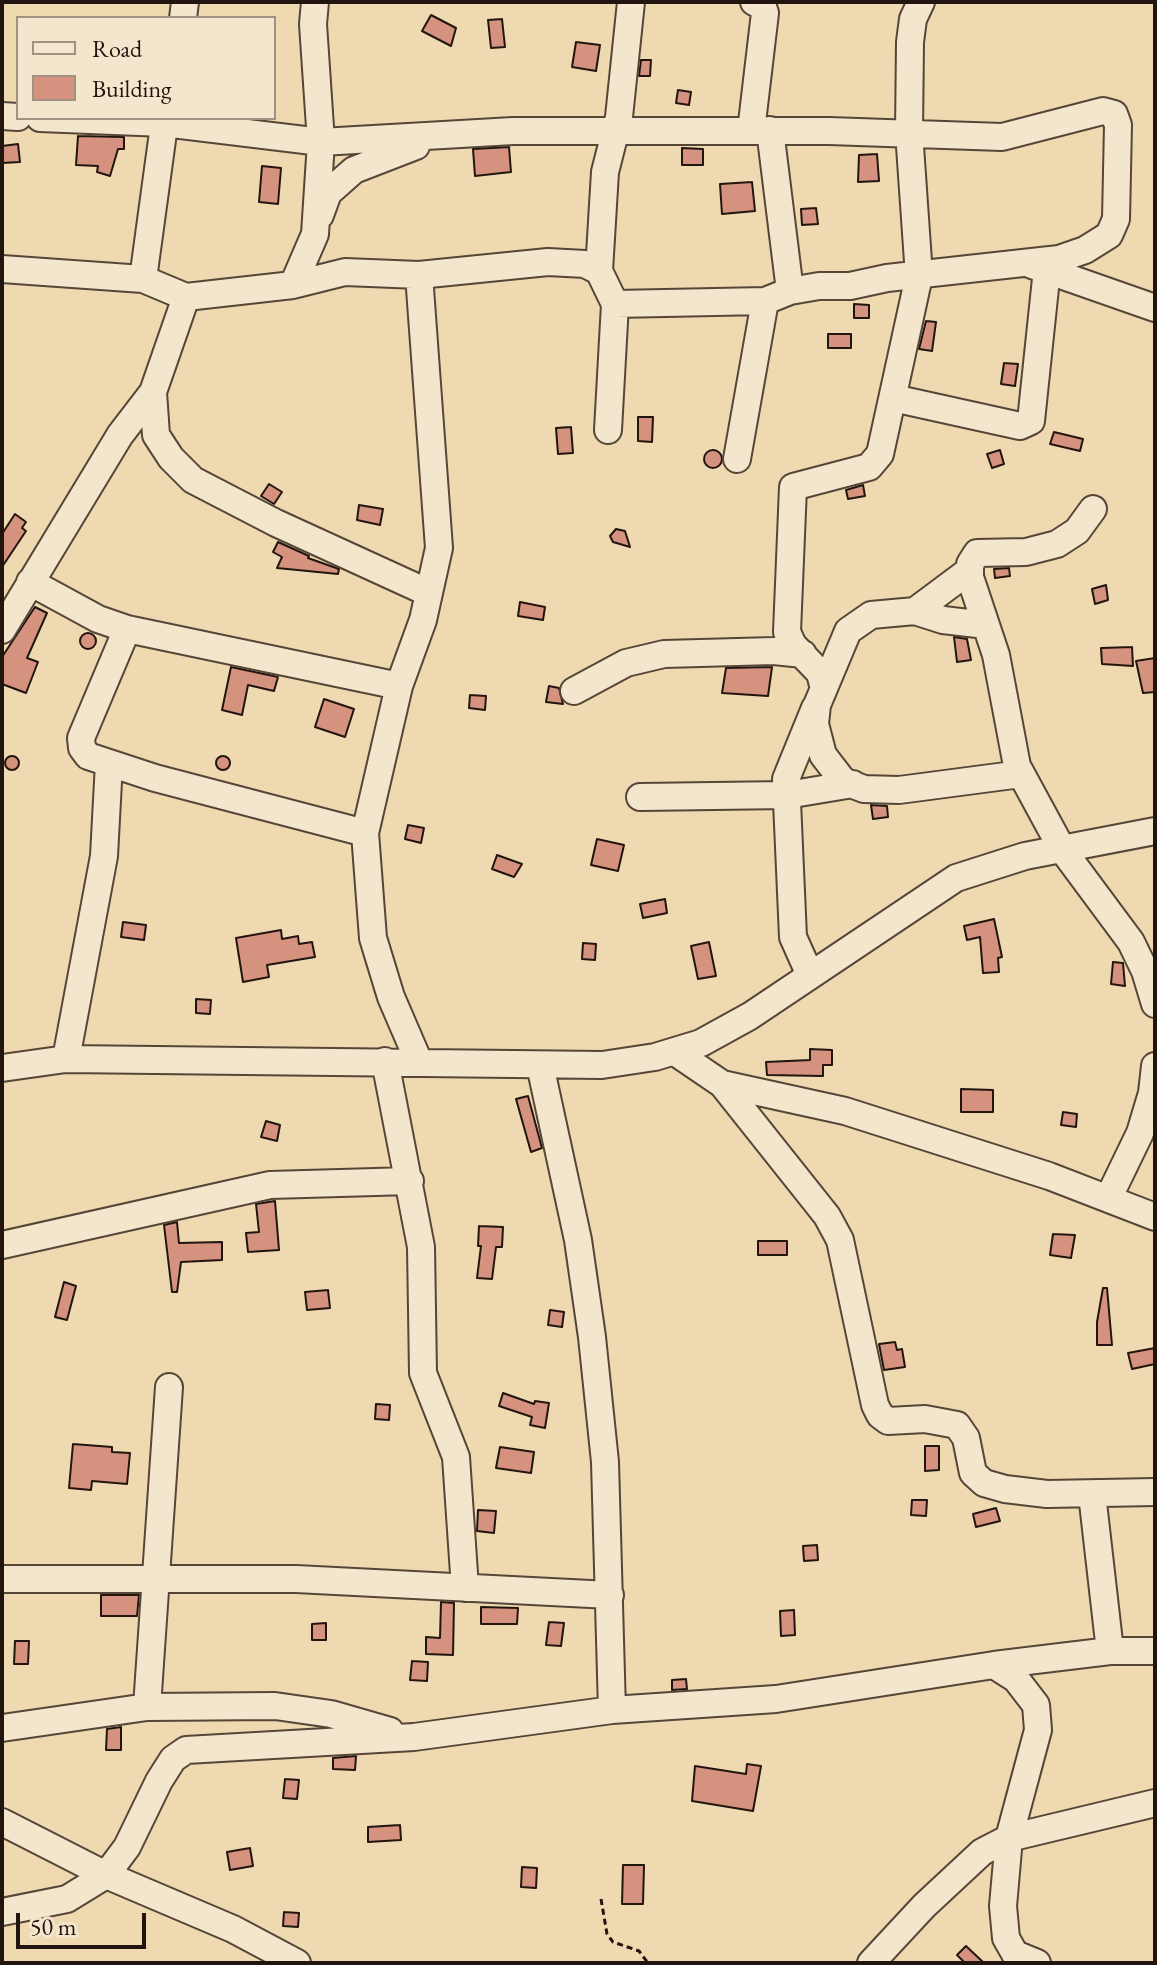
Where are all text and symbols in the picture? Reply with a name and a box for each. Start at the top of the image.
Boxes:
legend [16,16,276,120]
text: Road [92,33,142,64]
text: Building [92,73,172,104]
scale bar [20,1897,150,1947]
text: 50 m [30,1911,77,1942]

